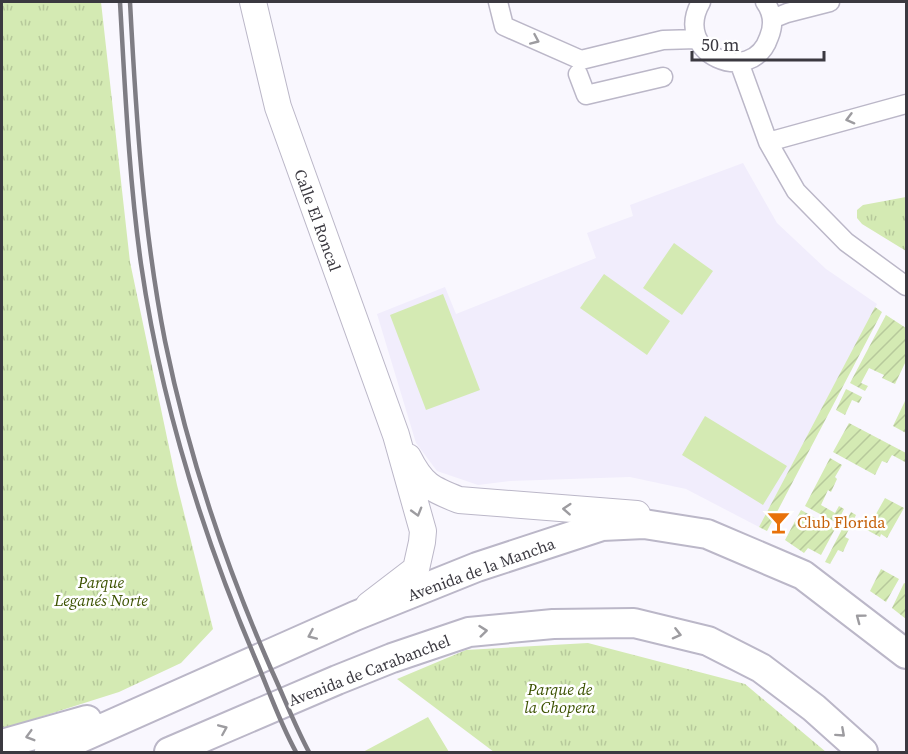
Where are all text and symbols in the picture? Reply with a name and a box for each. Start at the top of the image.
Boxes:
scale bar [692,24,824,62]
one-way arrow [528,32,539,44]
text: 50 m [701,32,739,57]
one-way arrow [845,112,856,124]
street label: Calle El Roncal [289,166,347,274]
one-way arrow [563,503,572,516]
one-way arrow [410,507,423,517]
bar icon: Club Florida [766,509,792,535]
place label: Club Florida [797,511,886,533]
street label: Avenida de la Mancha [404,532,559,606]
park label: Parque Leganés Norte [53,571,148,611]
one-way arrow [856,615,867,626]
one-way arrow [479,625,488,638]
one-way arrow [672,626,682,639]
one-way arrow [308,628,319,640]
street label: Avenida de Carabanchel [285,629,453,711]
park label: Parque de la Chopera [524,678,596,718]
one-way arrow [217,724,228,736]
one-way arrow [835,726,845,737]
one-way arrow [25,729,36,741]

